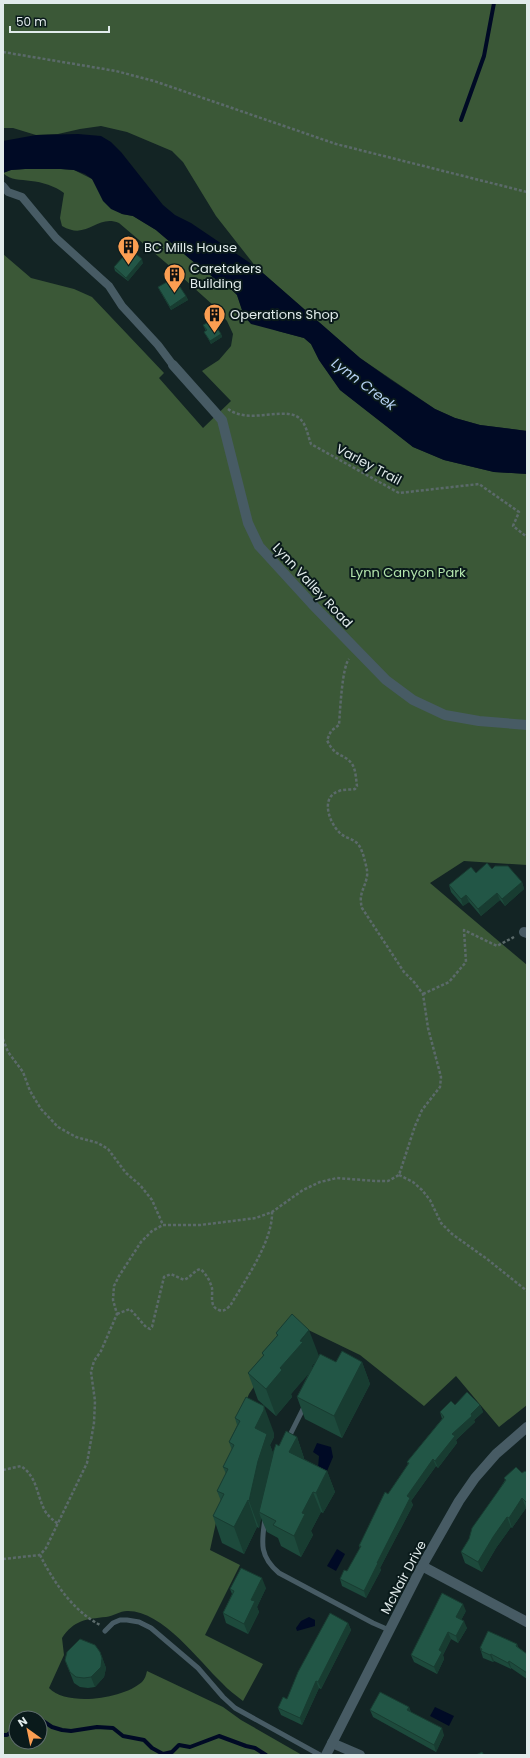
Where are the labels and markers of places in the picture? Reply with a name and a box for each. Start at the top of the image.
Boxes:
building icon: BC Mills House [116,234,142,267]
place label: BC Mills House [144,238,237,257]
place label: Caretakers Building [190,259,262,293]
building icon: Caretakers Building [161,262,187,295]
building icon: Operations Shop [201,301,227,334]
place label: Operations Shop [230,305,339,324]

